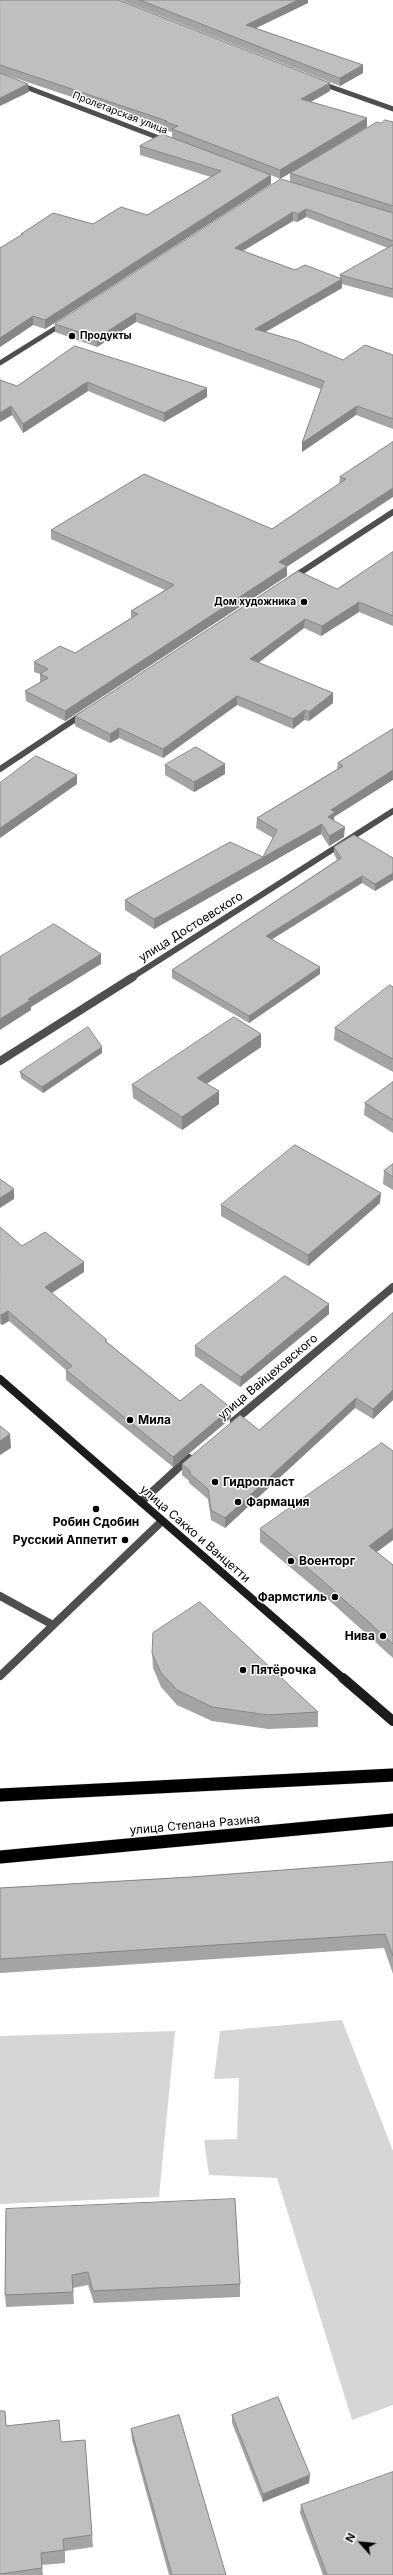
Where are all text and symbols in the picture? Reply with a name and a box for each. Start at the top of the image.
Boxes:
street label: Пролетарская улица [71,89,169,137]
place label: Продукты [80,330,132,342]
marker: Продукты [67,331,77,341]
place label: Дом художника [214,596,296,608]
marker: Дом художника [299,597,309,607]
street label: улица Достоевского [136,889,246,965]
street label: улица Вайцеховского [215,1331,321,1423]
place label: Мила [138,1413,171,1427]
marker: Мила [125,1415,135,1425]
place label: Гидропласт [223,1475,294,1489]
marker: Гидропласт [210,1477,220,1487]
street label: улица Сакко и Ванцетти [137,1482,253,1586]
place label: Фармация [246,1495,310,1509]
marker: Фармация [233,1497,243,1507]
marker: Робин Сдобин [91,1504,101,1514]
place label: Робин Сдобин [53,1515,139,1529]
place label: Русский Аппетит [13,1533,117,1547]
marker: Русский Аппетит [120,1535,130,1545]
place label: Военторг [299,1554,355,1568]
marker: Военторг [286,1556,296,1566]
place label: Фармстиль [258,1590,327,1604]
marker: Фармстиль [330,1592,340,1602]
place label: Нива [345,1629,375,1643]
marker: Нива [378,1631,388,1641]
place label: Пятёрочка [251,1663,316,1677]
marker: Пятёрочка [238,1665,248,1675]
street label: улица Степана Разина [129,1812,261,1838]
north arrow [341,2523,381,2563]
text: N [342,2531,358,2544]

